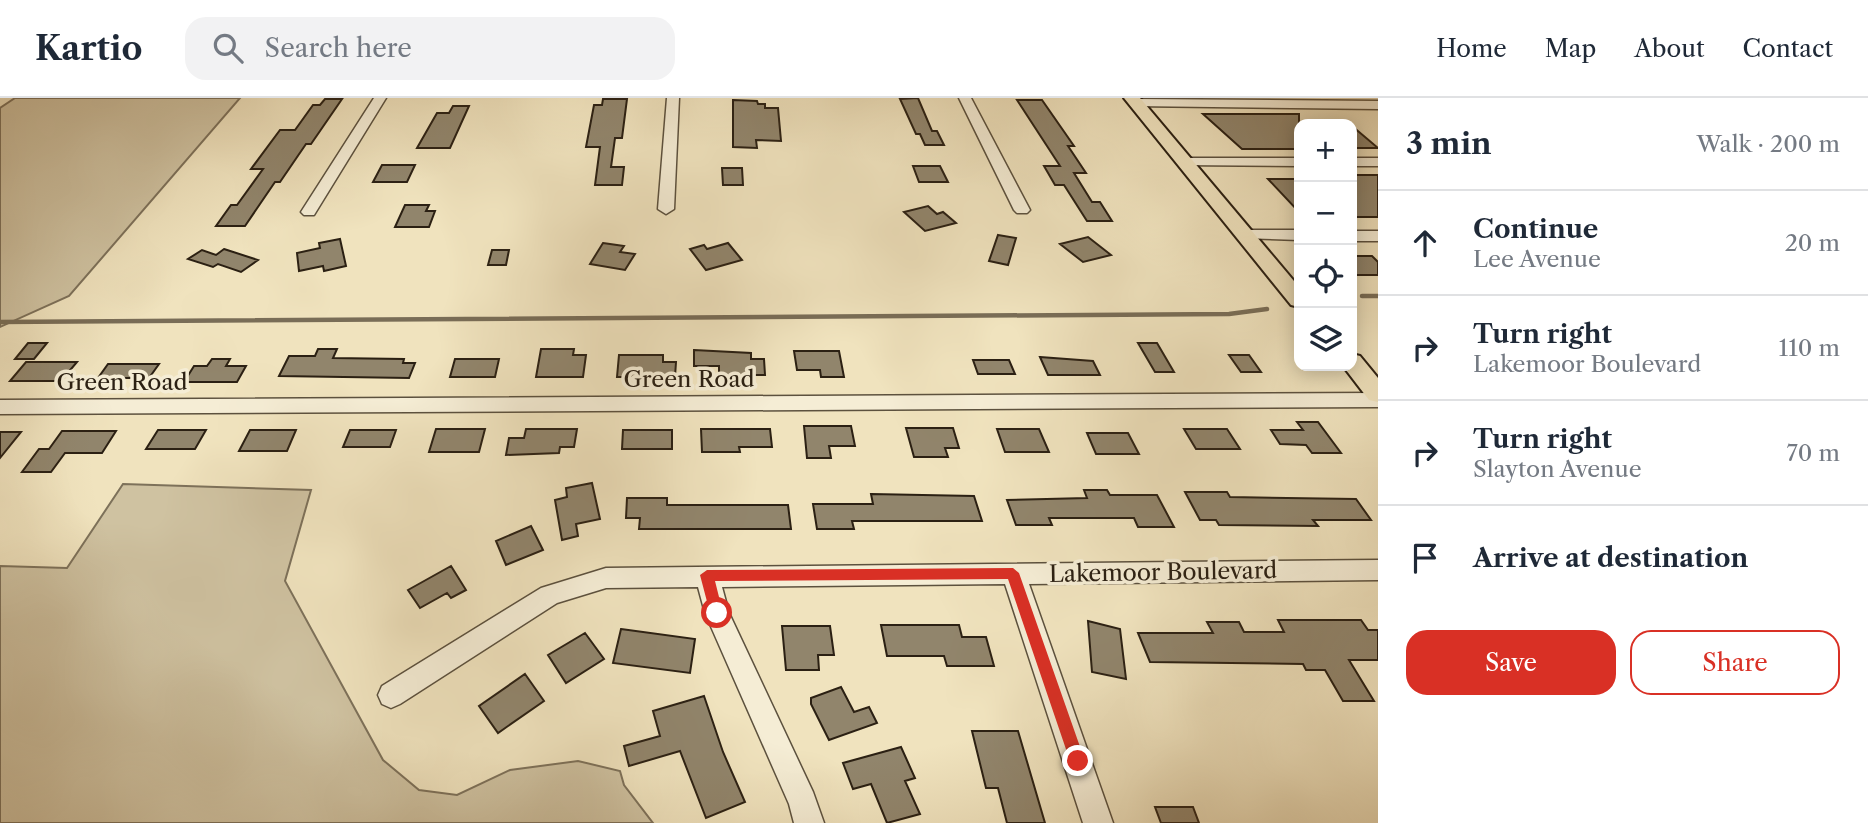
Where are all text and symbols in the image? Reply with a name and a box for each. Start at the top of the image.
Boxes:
search box [185,17,675,80]
text: Kartio [35,28,143,69]
icon: search [209,29,247,67]
text: Search here [265,32,412,64]
text: Home [1436,34,1507,63]
text: Map [1545,34,1596,63]
text: About [1634,34,1705,63]
text: Contact [1743,34,1833,63]
map controls [1294,119,1357,371]
button: + [1294,119,1357,182]
text: 3 min [1406,125,1492,162]
text: Walk · 200 m [1696,130,1840,158]
button: − [1294,182,1357,245]
text: Continue [1473,213,1598,245]
icon: ahead [1406,224,1444,262]
text: 20 m [1785,229,1840,257]
button: locate [1294,245,1357,308]
text: Lee Avenue [1473,245,1601,273]
button: layers [1294,308,1357,371]
text: Turn right [1473,318,1612,350]
icon: right [1406,329,1444,367]
text: 110 m [1779,334,1840,362]
text: Lakemoor Boulevard [1473,350,1701,378]
street label: Green Road [623,365,755,393]
street label: Green Road [56,368,188,396]
text: Turn right [1473,423,1612,455]
icon: right [1406,434,1444,472]
text: 70 m [1787,439,1840,467]
text: Slayton Avenue [1473,455,1642,483]
icon: arrive [1406,539,1444,577]
text: Arrive at destination [1473,542,1748,574]
street label: Lakemoor Boulevard [1049,556,1277,588]
route start [701,597,732,628]
button: Save [1406,630,1616,695]
button: Share [1630,630,1840,695]
route end [1062,745,1093,776]

